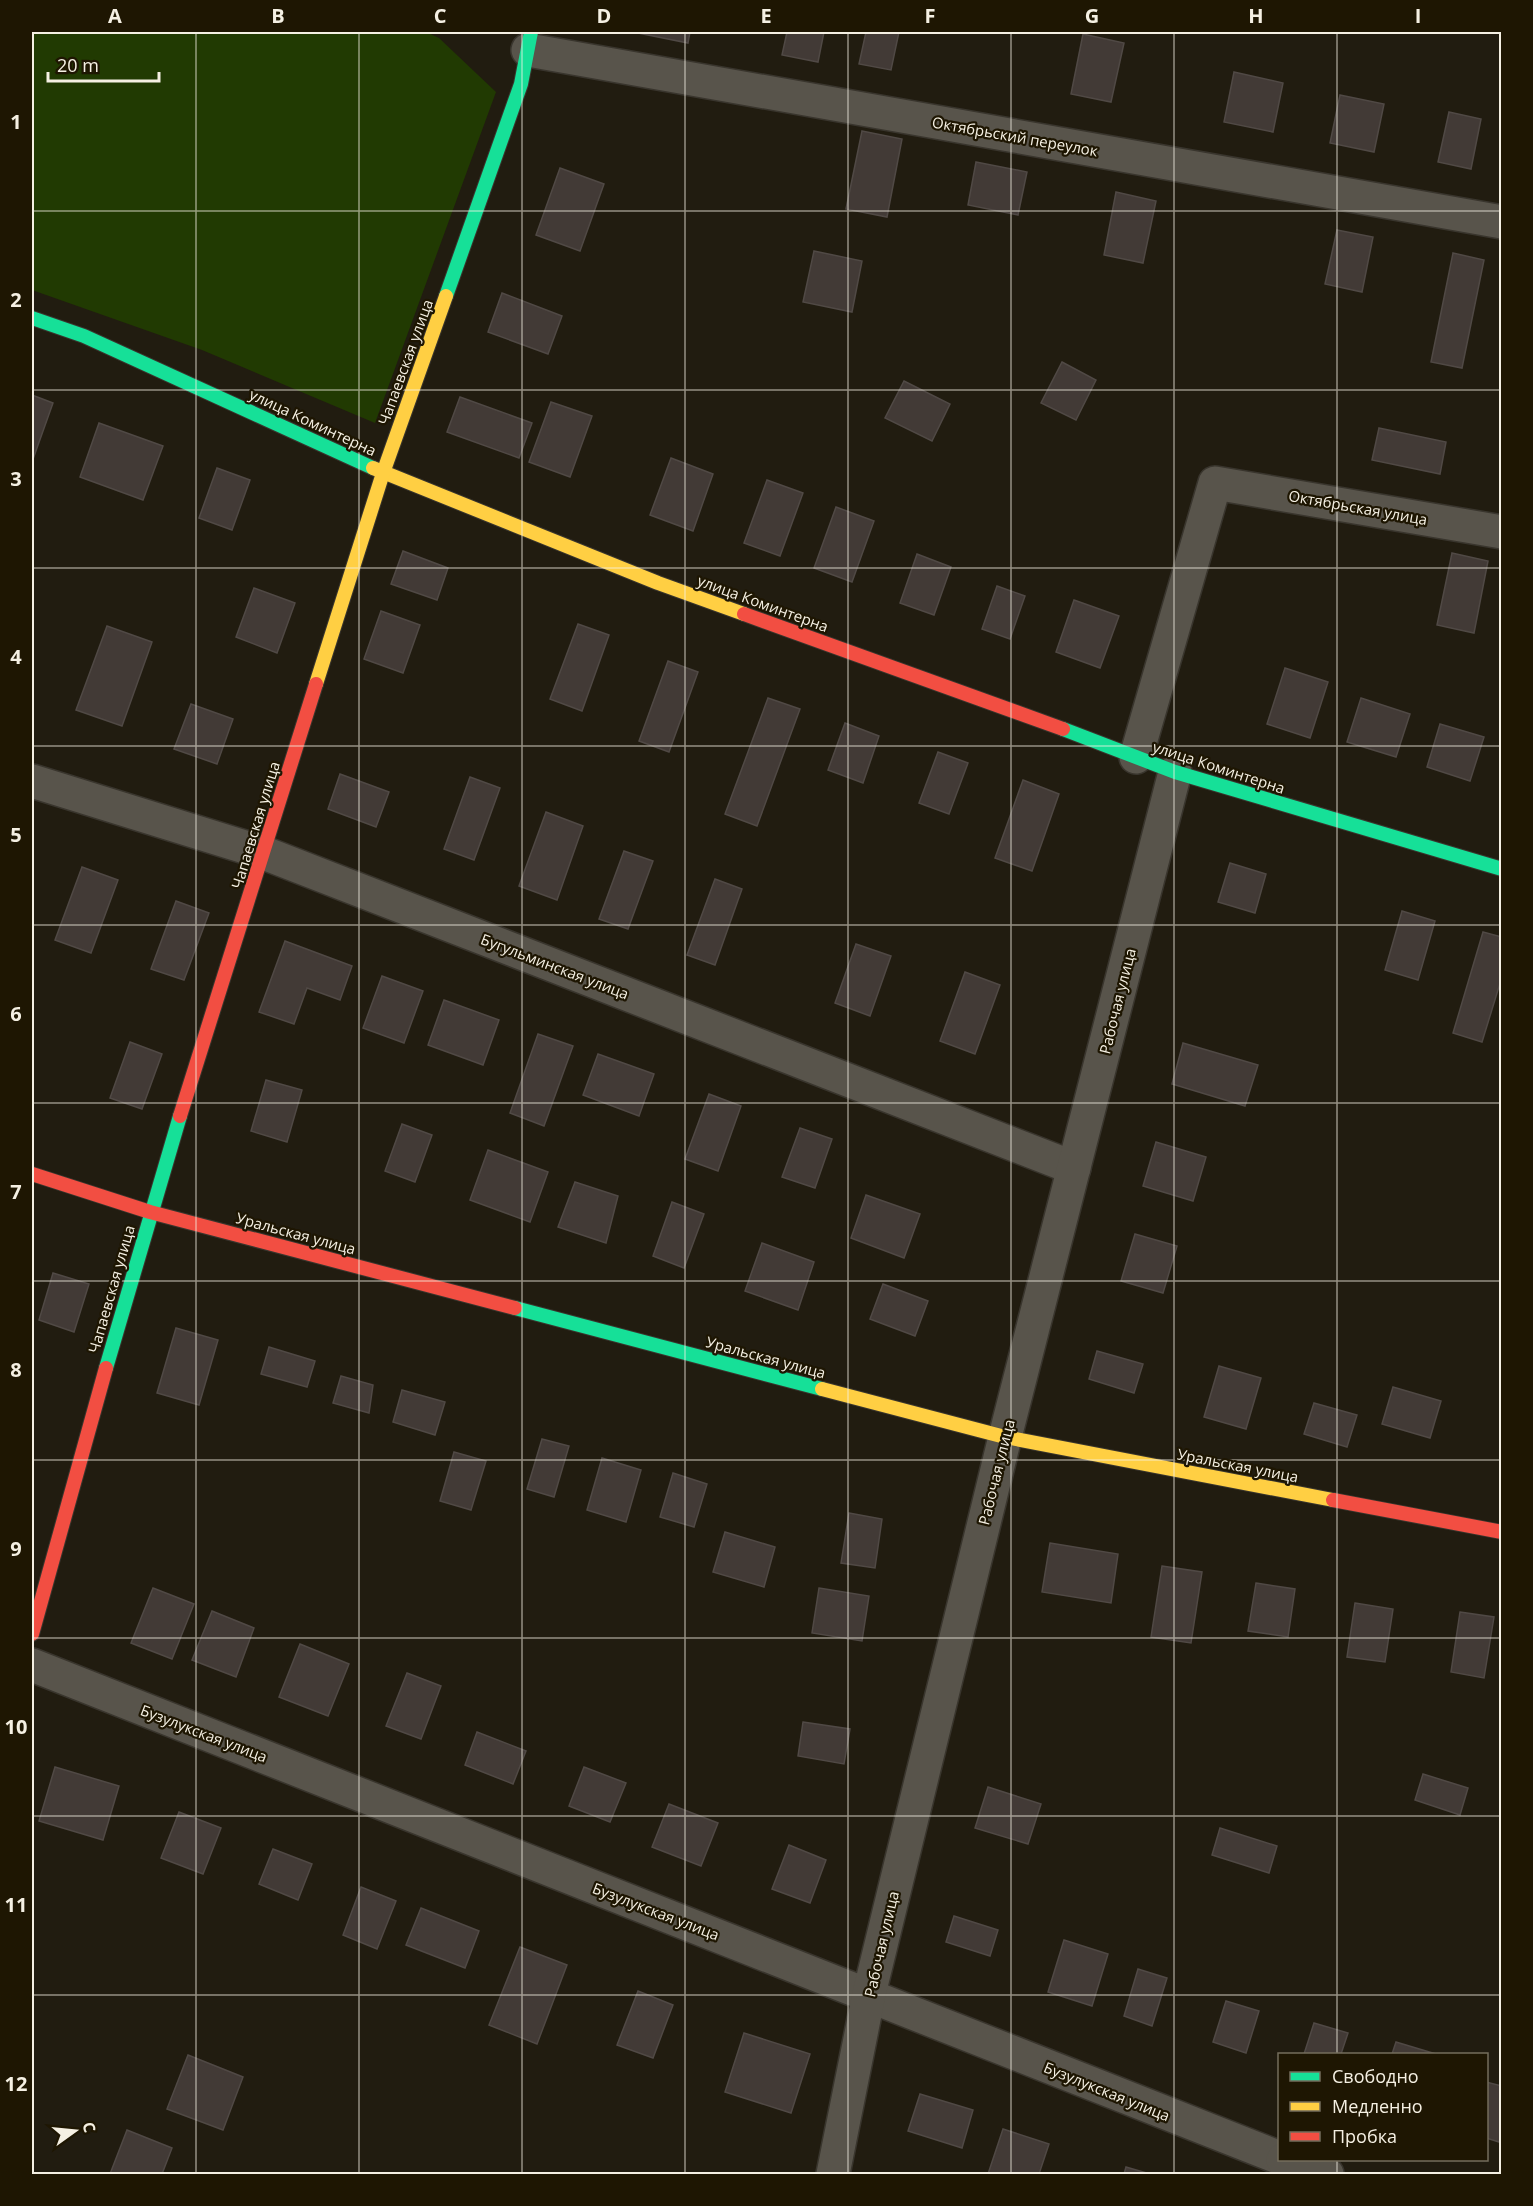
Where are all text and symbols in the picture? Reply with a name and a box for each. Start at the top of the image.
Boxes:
text: A [108,2,122,29]
text: B [271,2,285,29]
text: C [434,2,447,29]
text: D [597,2,611,29]
text: E [760,2,772,29]
text: F [925,2,935,29]
text: G [1085,2,1099,29]
text: H [1248,2,1264,29]
text: I [1415,2,1421,29]
scale bar [48,45,159,83]
text: 20 m [57,53,99,77]
text: 1 [10,108,22,135]
street label: Октябрьский переулок [931,112,1100,160]
text: 2 [10,286,22,313]
street label: Чапаевская улица [373,296,437,428]
street label: улица Коминтерна [246,384,380,460]
text: 3 [10,465,22,492]
street label: Октябрьская улица [1287,485,1429,529]
street label: улица Коминтерна [695,570,831,636]
text: 4 [10,643,22,670]
street label: улица Коминтерна [1150,736,1288,798]
street label: Чапаевская улица [226,759,284,891]
text: 5 [10,821,22,848]
street label: Бугульминская улица [478,929,632,1003]
street label: Рабочая улица [1094,946,1140,1056]
text: 6 [10,1000,22,1027]
text: 7 [10,1178,22,1205]
street label: Уральская улица [234,1207,358,1259]
street label: Чапаевская улица [83,1223,139,1355]
street label: Уральская улица [704,1331,828,1383]
text: 8 [10,1356,22,1383]
street label: Рабочая улица [973,1417,1019,1527]
street label: Уральская улица [1176,1443,1300,1487]
text: 9 [10,1535,22,1562]
street label: Бузулукская улица [138,1700,270,1766]
text: 10 [5,1713,27,1740]
street label: Бузулукская улица [590,1878,722,1944]
street label: Рабочая улица [859,1889,903,1999]
text: 11 [5,1891,27,1918]
legend [1278,2053,1488,2161]
street label: Бузулукская улица [1041,2057,1173,2125]
text: Свободно [1332,2064,1419,2088]
text: 12 [5,2070,27,2097]
text: Медленно [1332,2094,1423,2118]
north arrow [45,2101,105,2161]
text: С [78,2119,101,2135]
text: Пробка [1332,2124,1397,2148]

